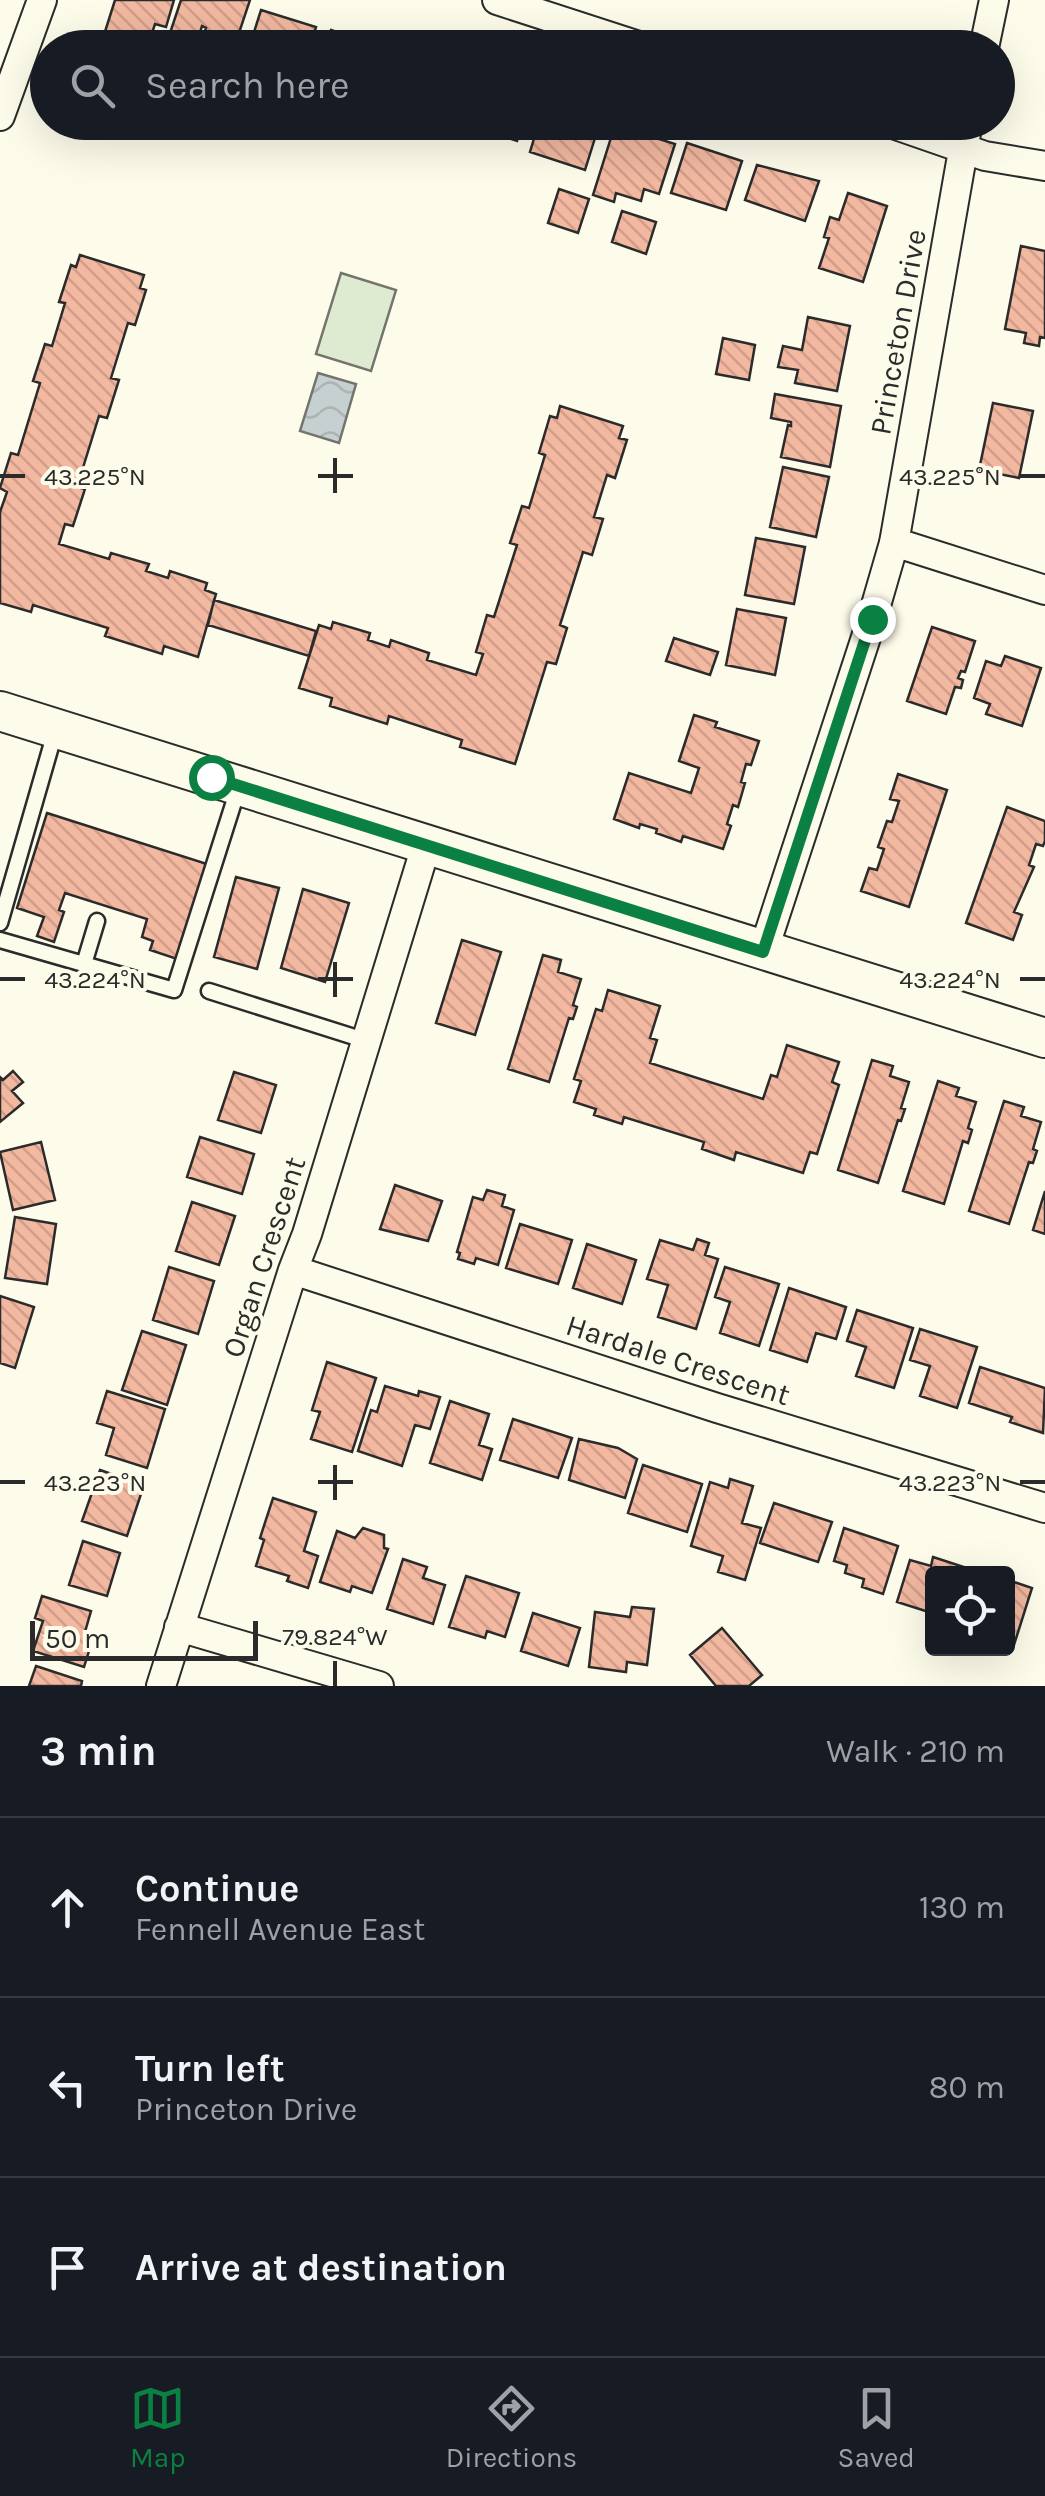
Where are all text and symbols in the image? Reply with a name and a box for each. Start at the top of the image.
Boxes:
search box [30,30,1015,140]
icon: search [65,58,120,113]
text: Search here [145,63,349,108]
street label: Princeton Drive [862,226,934,438]
text: 43.225°N [44,462,146,491]
text: 43.225°N [899,462,1001,491]
route end [850,597,896,643]
route start [189,755,235,801]
text: 43.224°N [44,965,146,994]
text: 43.224°N [899,965,1001,994]
street label: Organ Crescent [215,1152,313,1362]
street label: Hardale Crescent [561,1307,795,1413]
text: 43.223°N [44,1468,146,1497]
text: 43.223°N [899,1468,1001,1497]
map controls [925,1566,1015,1656]
button: locate [925,1566,1015,1656]
scale bar [30,1616,258,1660]
text: 50 m [45,1622,110,1655]
text: 79.824°W [282,1622,388,1651]
text: 3 min [40,1726,157,1776]
text: Walk · 210 m [826,1733,1005,1770]
text: Continue [135,1866,299,1911]
icon: ahead [40,1880,95,1935]
text: 130 m [919,1889,1005,1926]
text: Fennell Avenue East [135,1911,425,1948]
text: Turn left [135,2046,285,2091]
icon: left [40,2060,95,2115]
text: 80 m [929,2069,1005,2106]
text: Princeton Drive [135,2091,357,2128]
icon: arrive [40,2240,95,2295]
text: Arrive at destination [135,2245,507,2290]
tab: Map [130,2381,186,2474]
tab: Directions [446,2381,577,2474]
tab: Saved [837,2381,915,2474]

